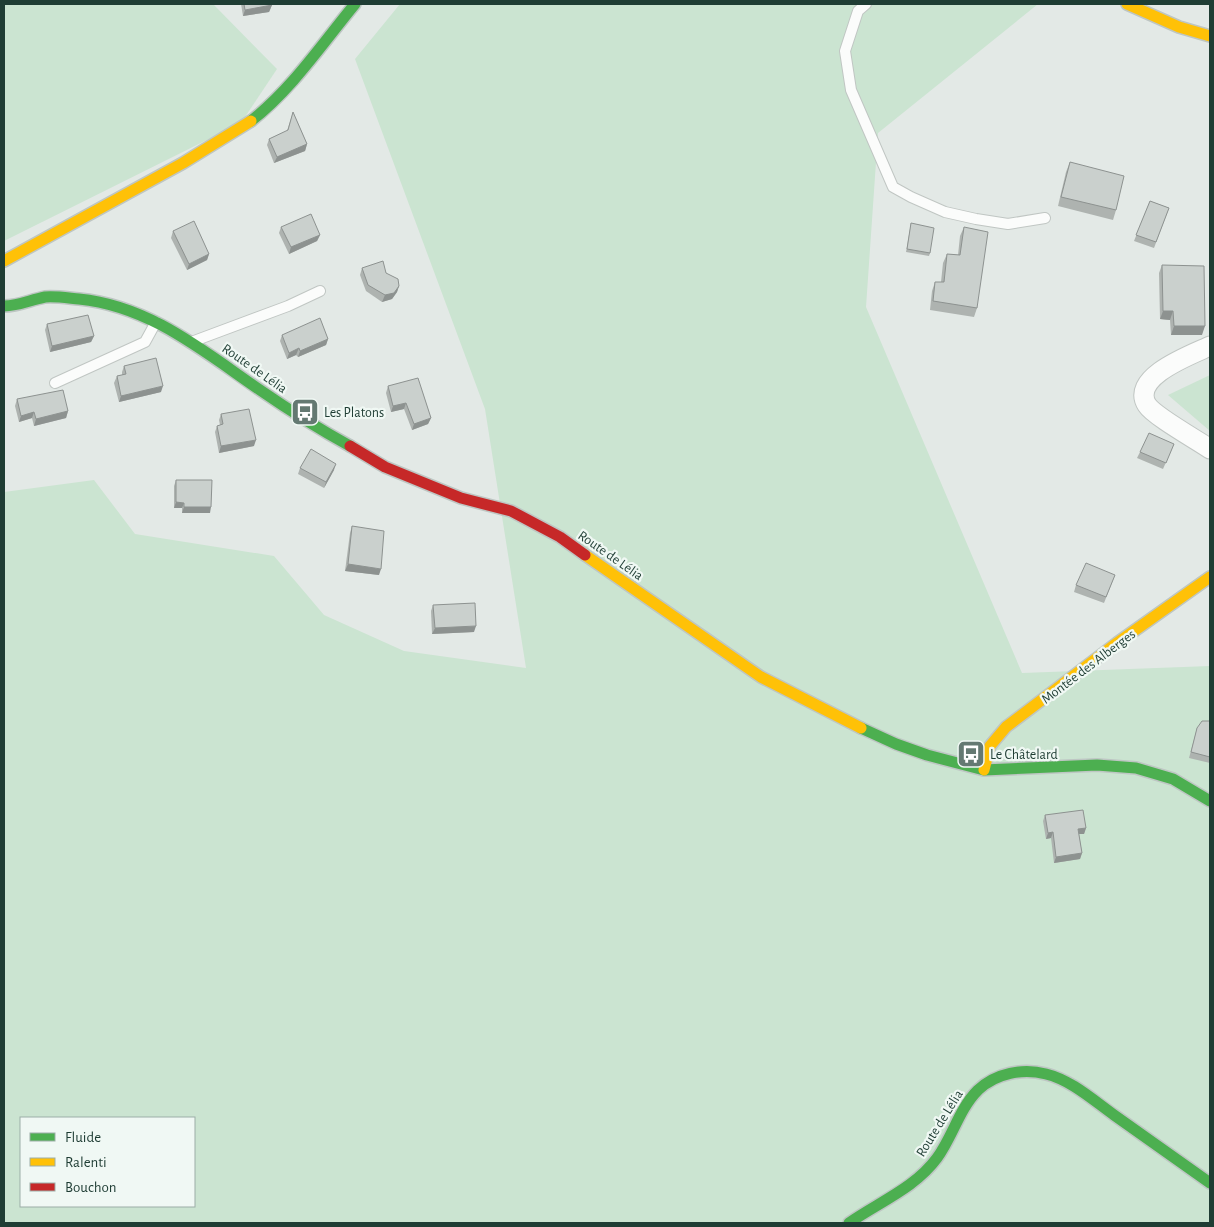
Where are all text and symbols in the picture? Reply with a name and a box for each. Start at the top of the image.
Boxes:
street label: Route de Lélia [219,341,290,397]
bus stop icon: Les Platons [290,397,320,427]
place label: Les Platons [324,406,384,420]
street label: Route de Lélia [575,528,646,584]
street label: Montée des Alberges [1039,627,1138,707]
bus stop icon: Le Châtelard [956,739,986,769]
place label: Le Châtelard [990,748,1058,762]
street label: Route de Lélia [914,1087,966,1159]
legend [20,1117,195,1207]
text: Fluide [65,1130,101,1145]
text: Ralenti [65,1155,107,1170]
text: Bouchon [65,1180,116,1195]

